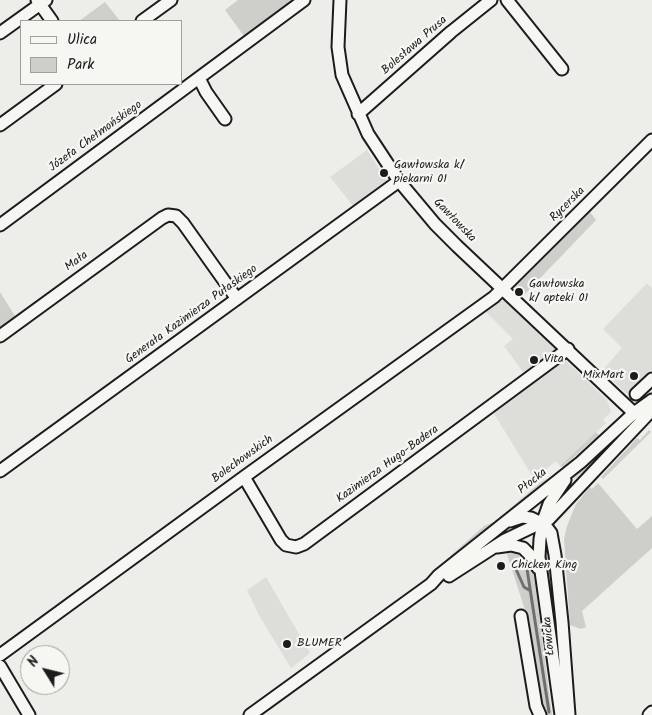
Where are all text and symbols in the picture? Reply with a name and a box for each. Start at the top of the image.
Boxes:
street label: Bolesława Prusa [379,14,451,78]
legend [20,20,182,85]
text: Ulica [67,28,97,52]
text: Park [67,53,94,77]
street label: Józefa Chełmońskiego [47,98,145,176]
place label: Gawłowska k/ piekarni 01 [394,159,464,187]
marker: Gawłowska k/ piekarni 01 [378,167,390,179]
street label: Rycerska [547,184,589,226]
street label: Gawłowska [430,196,478,246]
street label: Mała [63,249,91,275]
street label: Generała Kazimierza Pułaskiego [123,262,261,368]
place label: Gawłowska k/ apteki 01 [529,278,588,306]
marker: Gawłowska k/ apteki 01 [513,286,525,298]
place label: Vita [544,353,564,367]
marker: Vita [528,354,540,366]
place label: MixMart [583,369,624,383]
marker: MixMart [628,370,640,382]
street label: Kazimierza Hugo-Badera [334,423,442,507]
street label: Bolechowskich [210,433,276,487]
street label: Płocka [516,466,550,498]
place label: Chicken King [511,559,577,573]
marker: Chicken King [495,560,507,572]
street label: Łowicka [541,616,559,656]
place label: BLUMER [297,637,342,651]
marker: BLUMER [281,638,293,650]
north arrow [20,645,70,695]
text: N [22,652,45,672]

